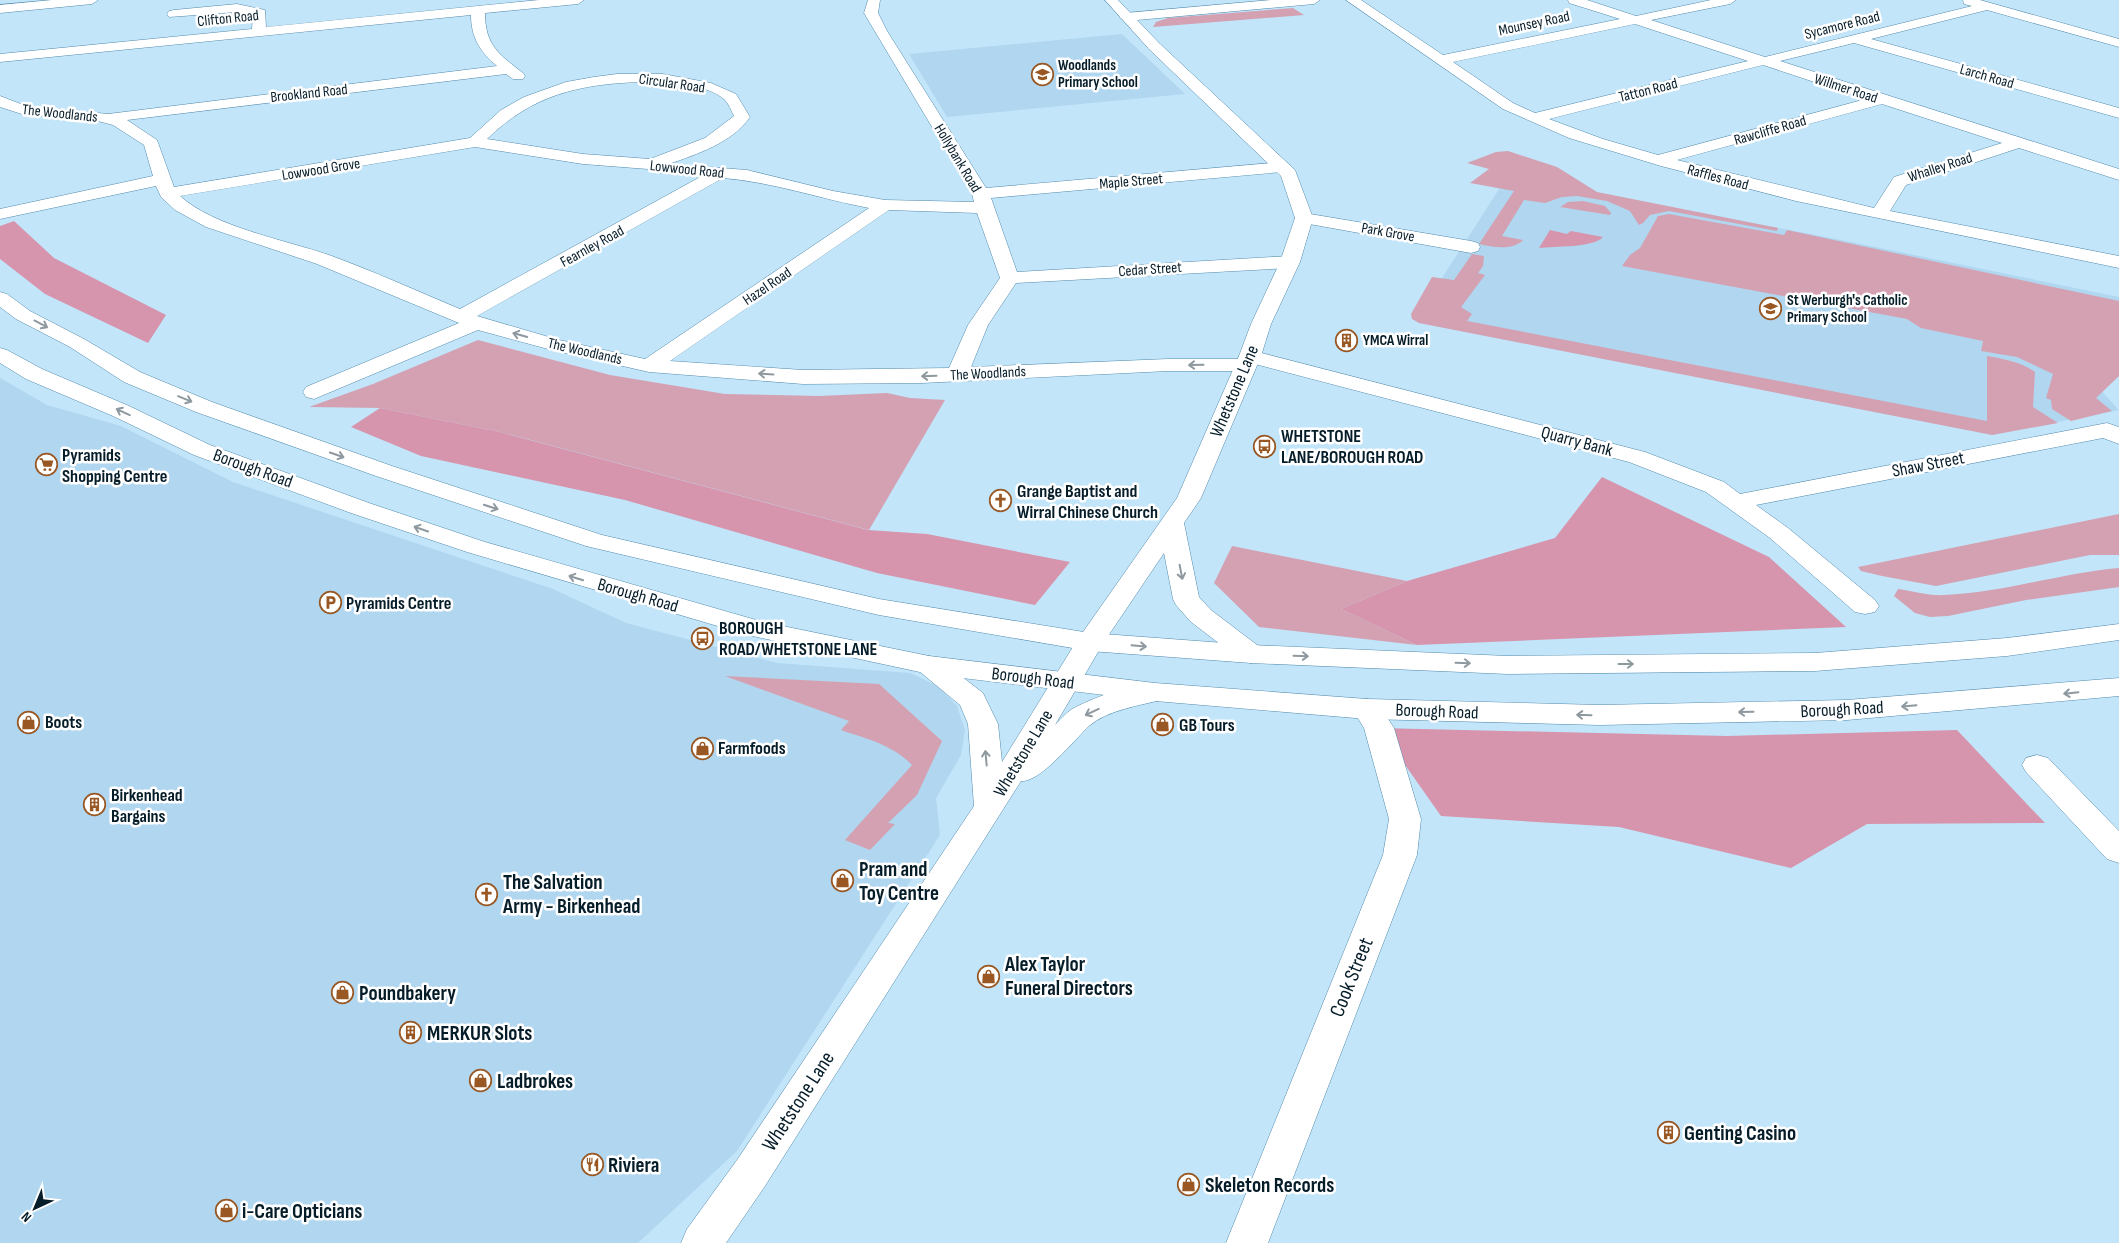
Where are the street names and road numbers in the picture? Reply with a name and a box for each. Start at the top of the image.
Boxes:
street label: Clifton Road [196,6,260,31]
street label: Mounsey Road [1497,7,1571,40]
street label: Sycamore Road [1802,7,1882,44]
street label: Larch Road [1958,60,2016,93]
street label: Circular Road [638,69,706,98]
street label: Willmer Road [1812,69,1880,108]
street label: Tatton Road [1617,74,1679,107]
street label: Brookland Road [269,80,349,107]
street label: The Woodlands [21,100,99,127]
street label: Rawcliffe Road [1732,111,1809,150]
street label: Hollybank Road [930,120,985,196]
street label: Whalley Road [1906,148,1975,187]
street label: Lowwood Grove [281,154,361,185]
street label: Lowwood Road [649,156,725,183]
street label: Raffles Road [1685,160,1751,195]
street label: Maple Street [1098,169,1164,194]
street label: Park Grove [1360,218,1416,247]
street label: Fearnley Road [557,221,627,272]
street label: Cedar Street [1118,258,1183,281]
street label: Hazel Road [739,263,795,310]
street label: The Woodlands [546,334,624,369]
street label: Whetstone Lane [1206,342,1263,440]
street label: The Woodlands [950,362,1026,385]
street label: Quarry Bank [1539,422,1615,461]
street label: Borough Road [210,444,295,493]
street label: Shaw Street [1890,447,1967,482]
street label: Borough Road [595,574,681,617]
street label: Borough Road [990,663,1075,694]
street label: Borough Road [1800,697,1884,722]
street label: Borough Road [1395,700,1479,723]
street label: Whetstone Lane [989,706,1058,800]
street label: Cook Street [1324,934,1379,1020]
street label: Whetstone Lane [757,1047,840,1156]

